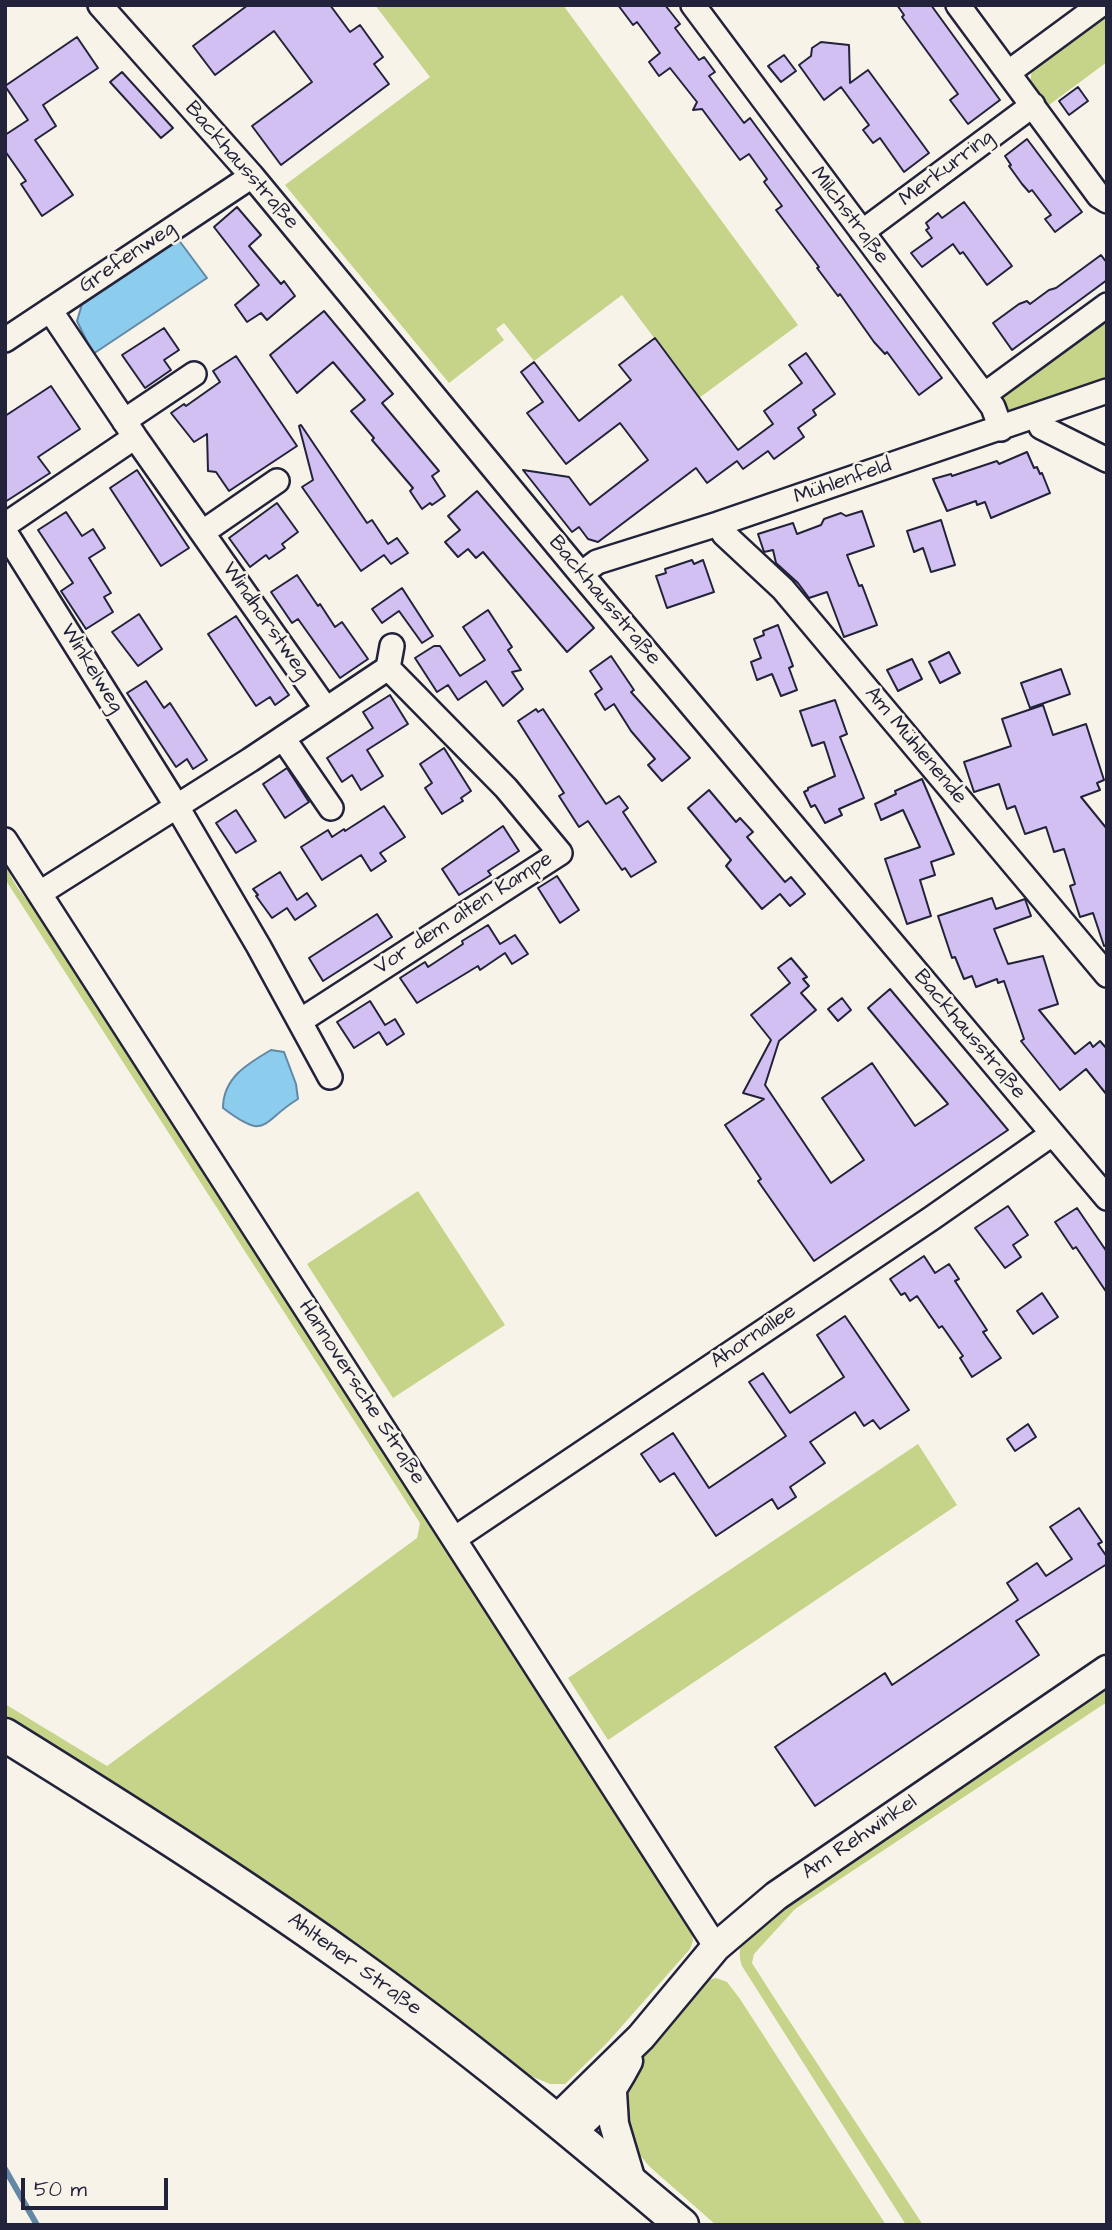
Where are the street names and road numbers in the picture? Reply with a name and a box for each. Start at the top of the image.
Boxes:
street label: Backhausstraße [178,97,304,235]
street label: Merkurring [895,125,999,213]
street label: Milchstraße [804,162,894,270]
street label: Grefenweg [75,217,181,299]
street label: Mühlenfeld [791,454,895,510]
street label: Backhausstraße [542,531,666,671]
street label: Windhorstweg [216,558,314,684]
street label: Winkelweg [54,620,128,718]
street label: Am Mühlenende [858,682,972,810]
street label: Vor dem alten Kampe [370,847,558,981]
street label: Backhausstraße [907,965,1031,1105]
street label: Hannoversche Straße [292,1296,430,1490]
street label: Ahornallee [706,1299,802,1375]
street label: Am Rehwinkel [798,1790,922,1886]
street label: Ahltener Straße [282,1908,426,2022]

